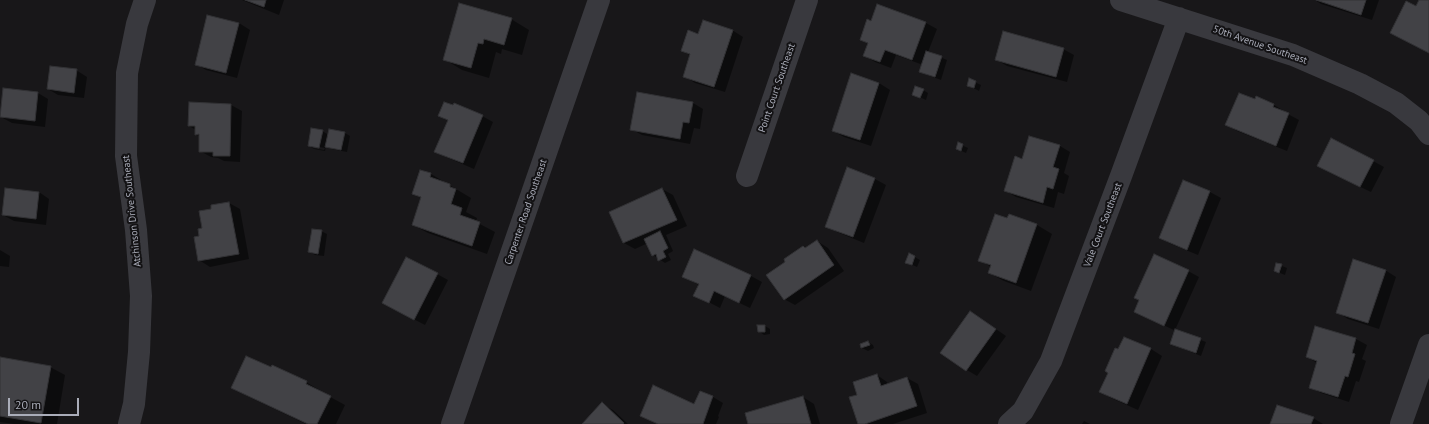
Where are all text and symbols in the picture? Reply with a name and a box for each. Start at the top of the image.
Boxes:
street label: 50th Avenue Southeast [1211,23,1309,67]
street label: Point Court Southeast [756,42,798,134]
street label: Atchinson Drive Southeast [120,154,144,268]
street label: Carpenter Road Southeast [502,158,550,266]
street label: Vale Court Southeast [1081,181,1125,269]
scale bar [10,390,81,416]
text: 20 m [15,397,41,412]

